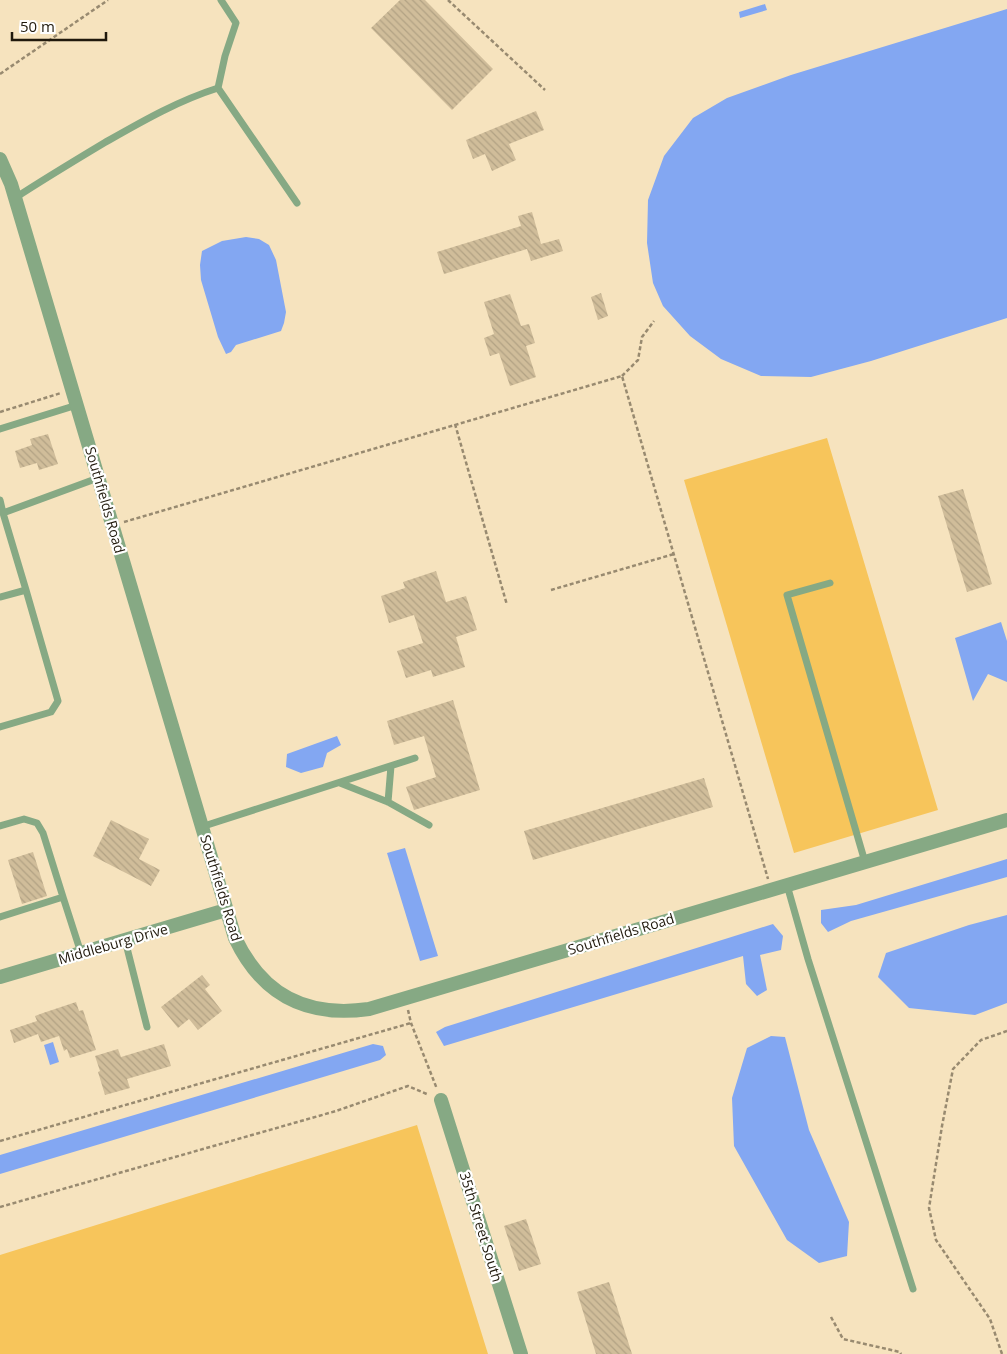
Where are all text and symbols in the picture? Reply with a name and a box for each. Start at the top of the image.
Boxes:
scale bar [12,10,106,42]
text: 50 m [20,16,55,36]
street label: Southfields Road [81,444,130,555]
street label: Southfields Road [196,832,247,943]
street label: Southfields Road [565,908,676,959]
street label: Middleburg Drive [56,919,170,968]
street label: 35th Street South [456,1169,507,1284]

